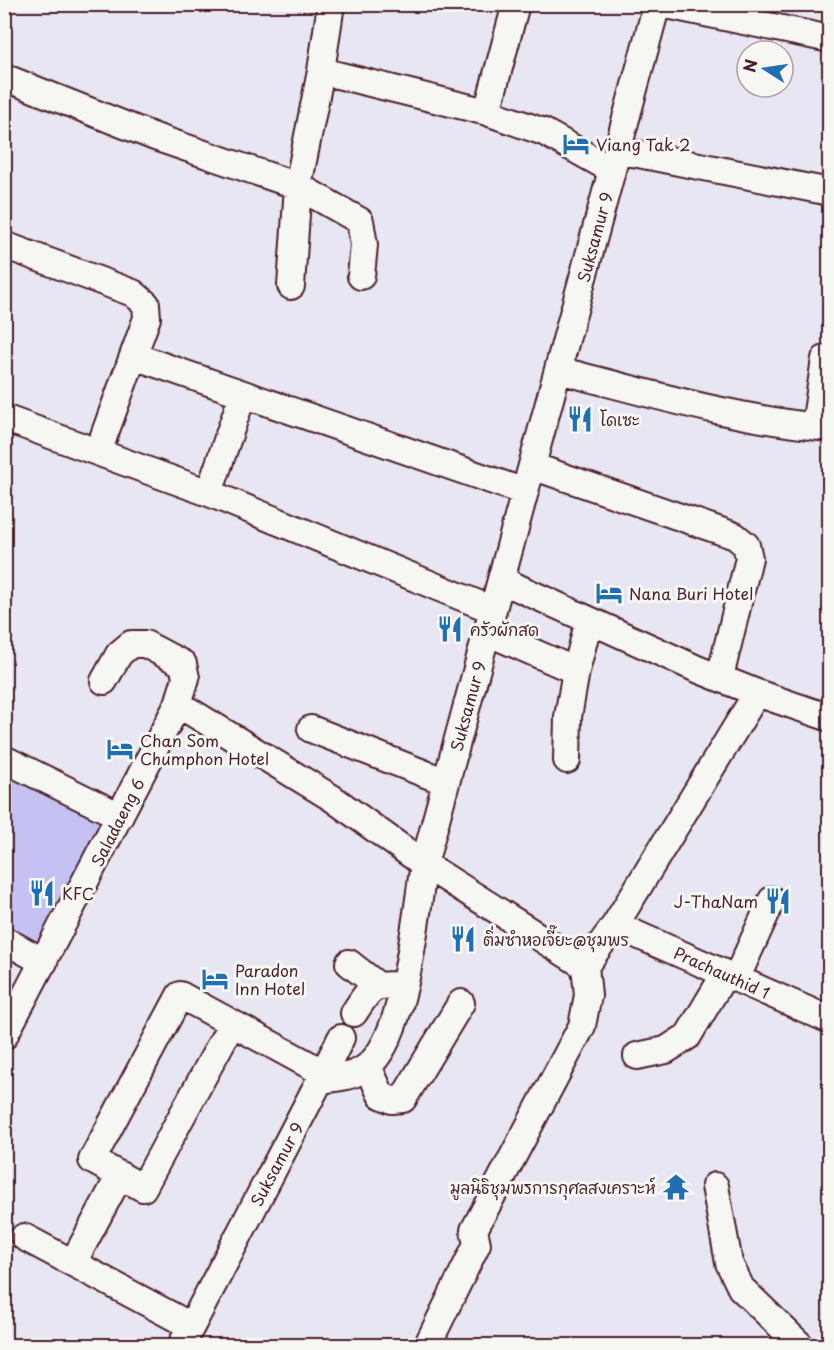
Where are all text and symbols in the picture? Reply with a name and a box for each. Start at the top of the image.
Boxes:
north arrow [735,39,795,99]
text: N [736,57,762,74]
hotel icon: Viang Tak 2 [561,129,591,159]
place label: Viang Tak 2 [596,132,690,156]
street label: Suksamur 9 [570,189,618,285]
restaurant icon: โดเซะ [565,404,595,434]
place label: โดเซะ [600,407,640,431]
hotel icon: Nana Buri Hotel [594,578,624,608]
place label: Nana Buri Hotel [629,581,753,605]
restaurant icon: ครัวผักสด [435,614,465,644]
place label: ครัวผักสด [470,617,539,641]
street label: Suksamur 9 [443,658,491,754]
place label: Chan Som Chumphon Hotel [140,728,269,770]
hotel icon: Chan Som Chumphon Hotel [105,734,135,764]
street label: Saladaeng 6 [84,774,150,870]
restaurant icon: KFC [27,878,57,908]
place label: KFC [62,881,94,905]
restaurant icon: J-ThaNam [763,886,793,916]
place label: J-ThaNam [674,889,758,913]
restaurant icon: ติ่มซำหอเจี๊ยะ@ชุมพร [448,924,478,954]
place label: ติ่มซำหอเจี๊ยะ@ชุมพร [483,925,629,953]
street label: Prachauthid 1 [670,940,774,1004]
place label: Paradon Inn Hotel [235,958,305,1000]
hotel icon: Paradon Inn Hotel [200,964,230,994]
street label: Suksamur 9 [244,1118,308,1210]
temple icon: มูลนิธิชุมพรการกุศลสงเคราะห์ [661,1172,691,1202]
place label: มูลนิธิชุมพรการกุศลสงเคราะห์ [450,1175,656,1201]

